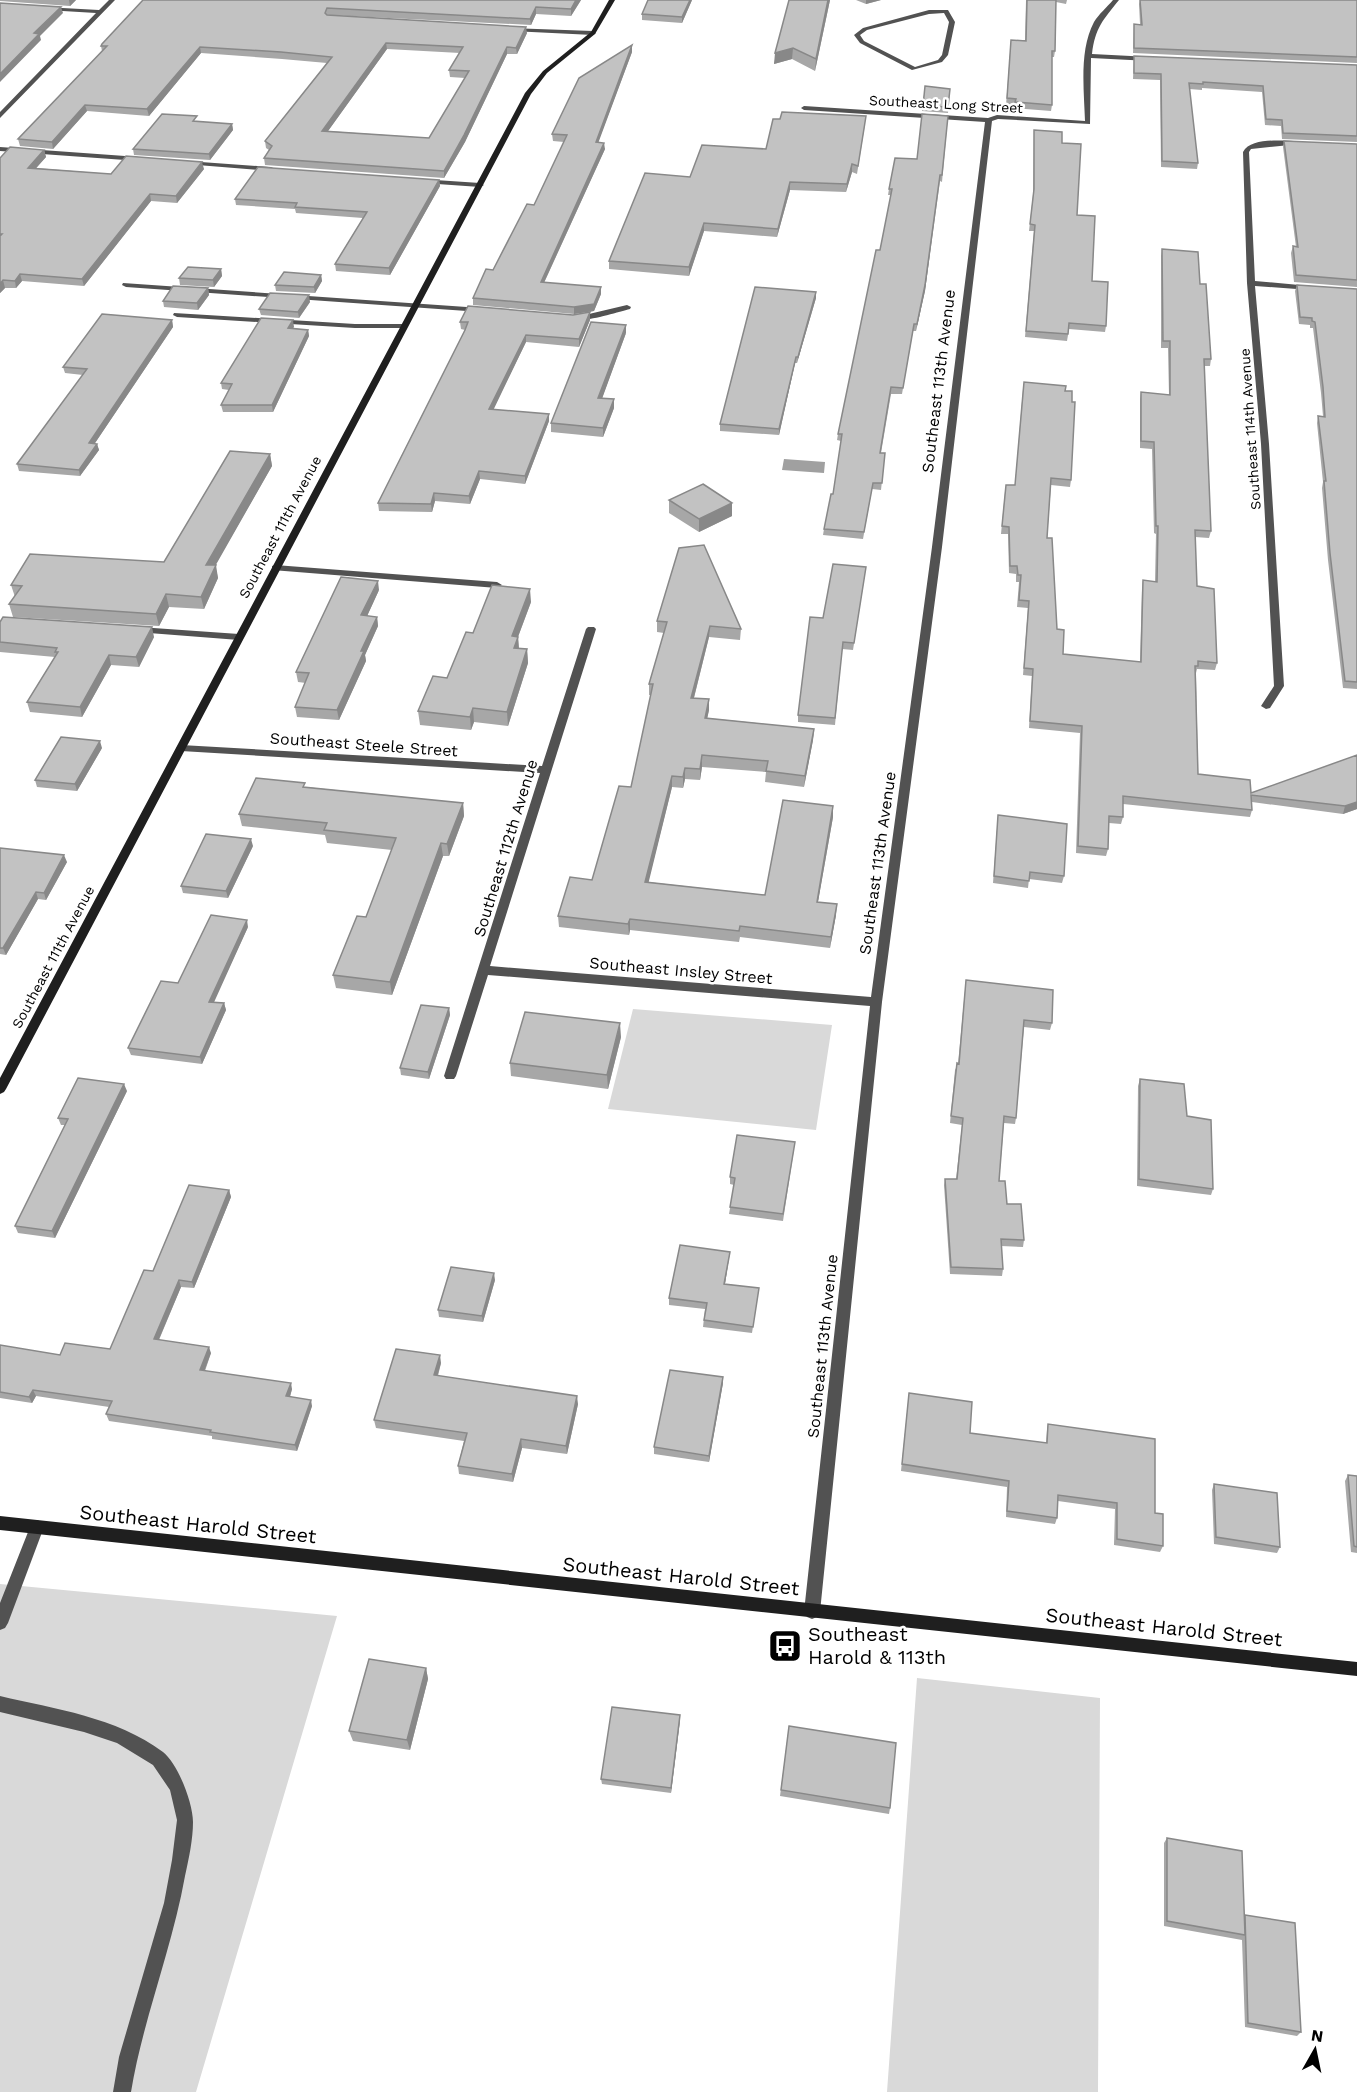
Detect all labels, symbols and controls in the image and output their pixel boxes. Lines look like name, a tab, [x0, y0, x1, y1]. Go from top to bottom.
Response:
street label: Southeast Long Street	[869, 92, 1024, 116]
street label: Southeast 113th Avenue	[918, 288, 959, 474]
street label: Southeast 114th Avenue	[1236, 348, 1264, 510]
street label: Southeast 111th Avenue	[236, 453, 324, 601]
street label: Southeast Steele Street	[269, 728, 459, 761]
street label: Southeast 112th Avenue	[469, 757, 542, 939]
street label: Southeast 113th Avenue	[855, 770, 900, 956]
street label: Southeast 111th Avenue	[9, 883, 97, 1031]
street label: Southeast Insley Street	[589, 953, 773, 988]
street label: Southeast 113th Avenue	[803, 1253, 842, 1439]
street label: Southeast Harold Street	[78, 1500, 318, 1548]
street label: Southeast Harold Street	[561, 1552, 801, 1600]
street label: Southeast Harold Street	[1044, 1603, 1284, 1651]
place label: Southeast Harold & 113th	[808, 1622, 946, 1669]
bus stop icon: Southeast Harold & 113th	[767, 1628, 803, 1664]
north arrow	[1285, 2020, 1345, 2080]
text: N	[1310, 2025, 1325, 2046]

